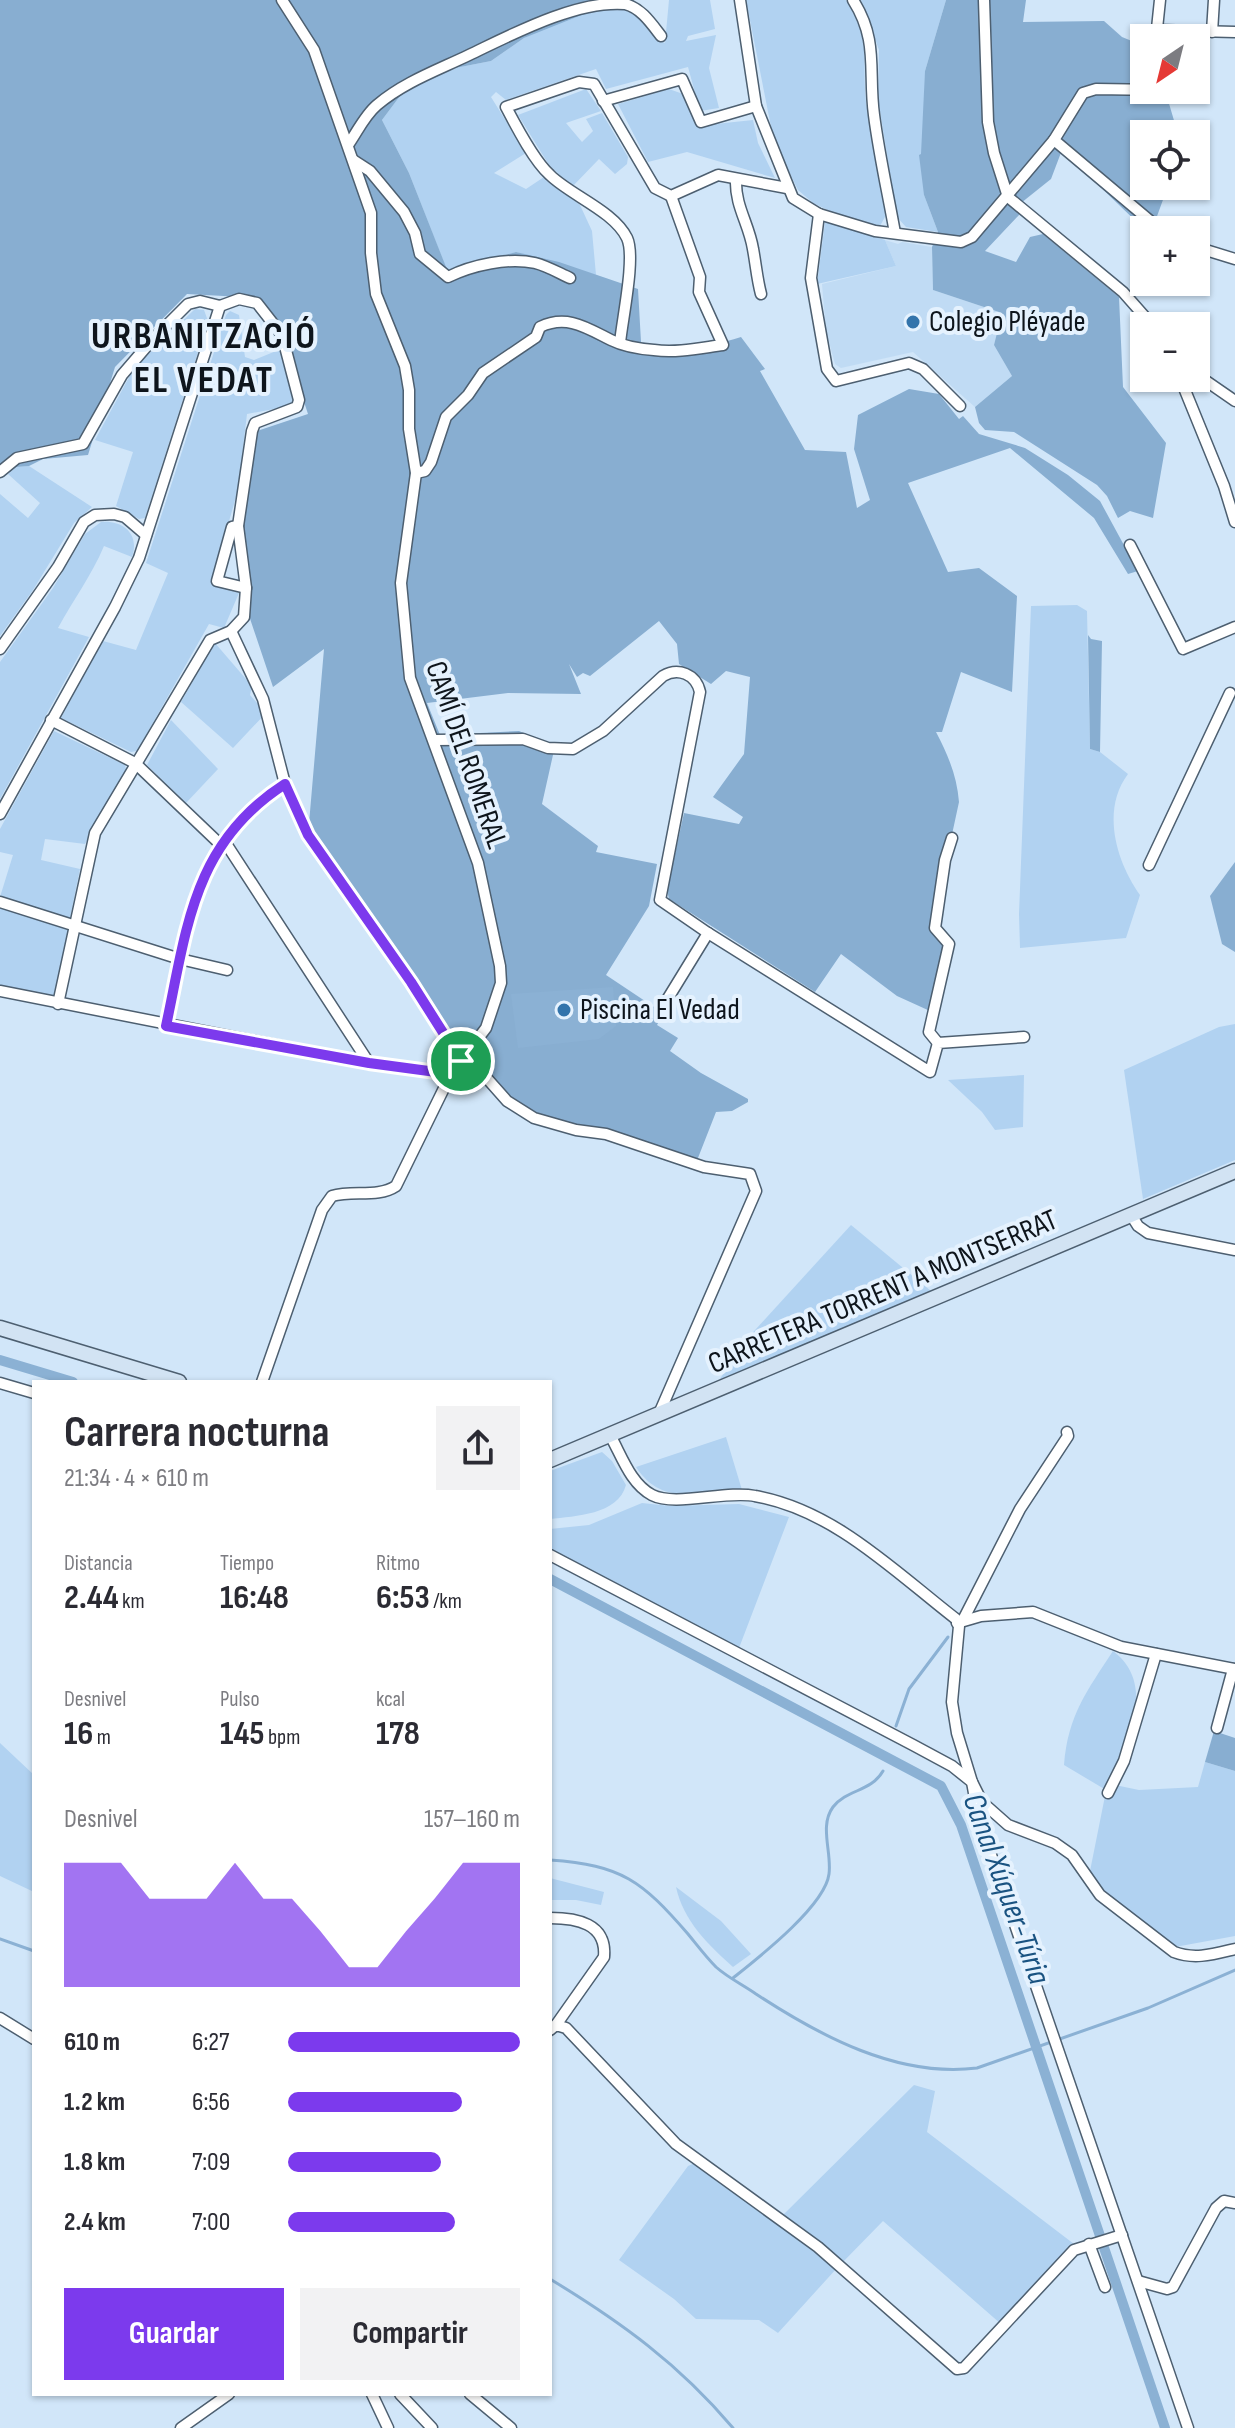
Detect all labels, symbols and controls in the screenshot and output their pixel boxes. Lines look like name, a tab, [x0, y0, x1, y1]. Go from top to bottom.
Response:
north arrow	[1130, 24, 1210, 104]
map controls	[1130, 24, 1210, 392]
button: locate	[1130, 120, 1210, 200]
button: +	[1130, 216, 1210, 296]
place label: Colegio Pléyade	[929, 304, 1085, 340]
button: −	[1130, 312, 1210, 392]
marker: Colegio Pléyade	[904, 313, 922, 331]
district label: URBANITZACIÓ EL VEDAT	[91, 314, 317, 403]
street label: CAMÍ DEL ROMERAL	[417, 657, 515, 853]
place label: Piscina El Vedad	[580, 992, 740, 1028]
marker: Piscina El Vedad	[555, 1001, 573, 1019]
pin	[427, 1027, 495, 1095]
icon: arrive	[439, 1039, 483, 1083]
street label: CARRETERA TORRENT A MONTSERRAT	[703, 1202, 1063, 1382]
text: Carrera nocturna	[64, 1406, 330, 1459]
button: share	[436, 1406, 520, 1490]
text: 21:34 · 4 × 610 m	[64, 1463, 209, 1494]
text: Distancia	[64, 1550, 133, 1577]
text: Tiempo	[220, 1550, 274, 1577]
text: Ritmo	[376, 1550, 420, 1577]
text: 2.44	[64, 1577, 119, 1618]
text: 16:48	[220, 1577, 289, 1618]
text: 6:53	[376, 1577, 430, 1618]
text: km	[119, 1588, 145, 1615]
text: /km	[430, 1588, 462, 1615]
text: Desnivel	[64, 1686, 126, 1713]
text: Pulso	[220, 1686, 260, 1713]
text: kcal	[376, 1686, 405, 1713]
text: 16	[64, 1713, 93, 1754]
text: 145	[220, 1713, 264, 1754]
text: 178	[376, 1713, 420, 1754]
text: m	[93, 1724, 111, 1751]
text: bpm	[264, 1724, 300, 1751]
water label: Canal Xúquer-Túria	[953, 1788, 1059, 1990]
text: Desnivel	[64, 1804, 138, 1835]
text: 157–160 m	[424, 1804, 520, 1835]
text: 610 m	[64, 2027, 120, 2058]
text: 6:27	[192, 2027, 229, 2058]
text: 1.2 km	[64, 2087, 125, 2118]
text: 6:56	[192, 2087, 230, 2118]
text: 1.8 km	[64, 2147, 125, 2178]
text: 7:09	[192, 2147, 230, 2178]
text: 2.4 km	[64, 2207, 126, 2238]
text: 7:00	[192, 2207, 230, 2238]
button: Guardar	[64, 2288, 284, 2380]
button: Compartir	[300, 2288, 520, 2380]

